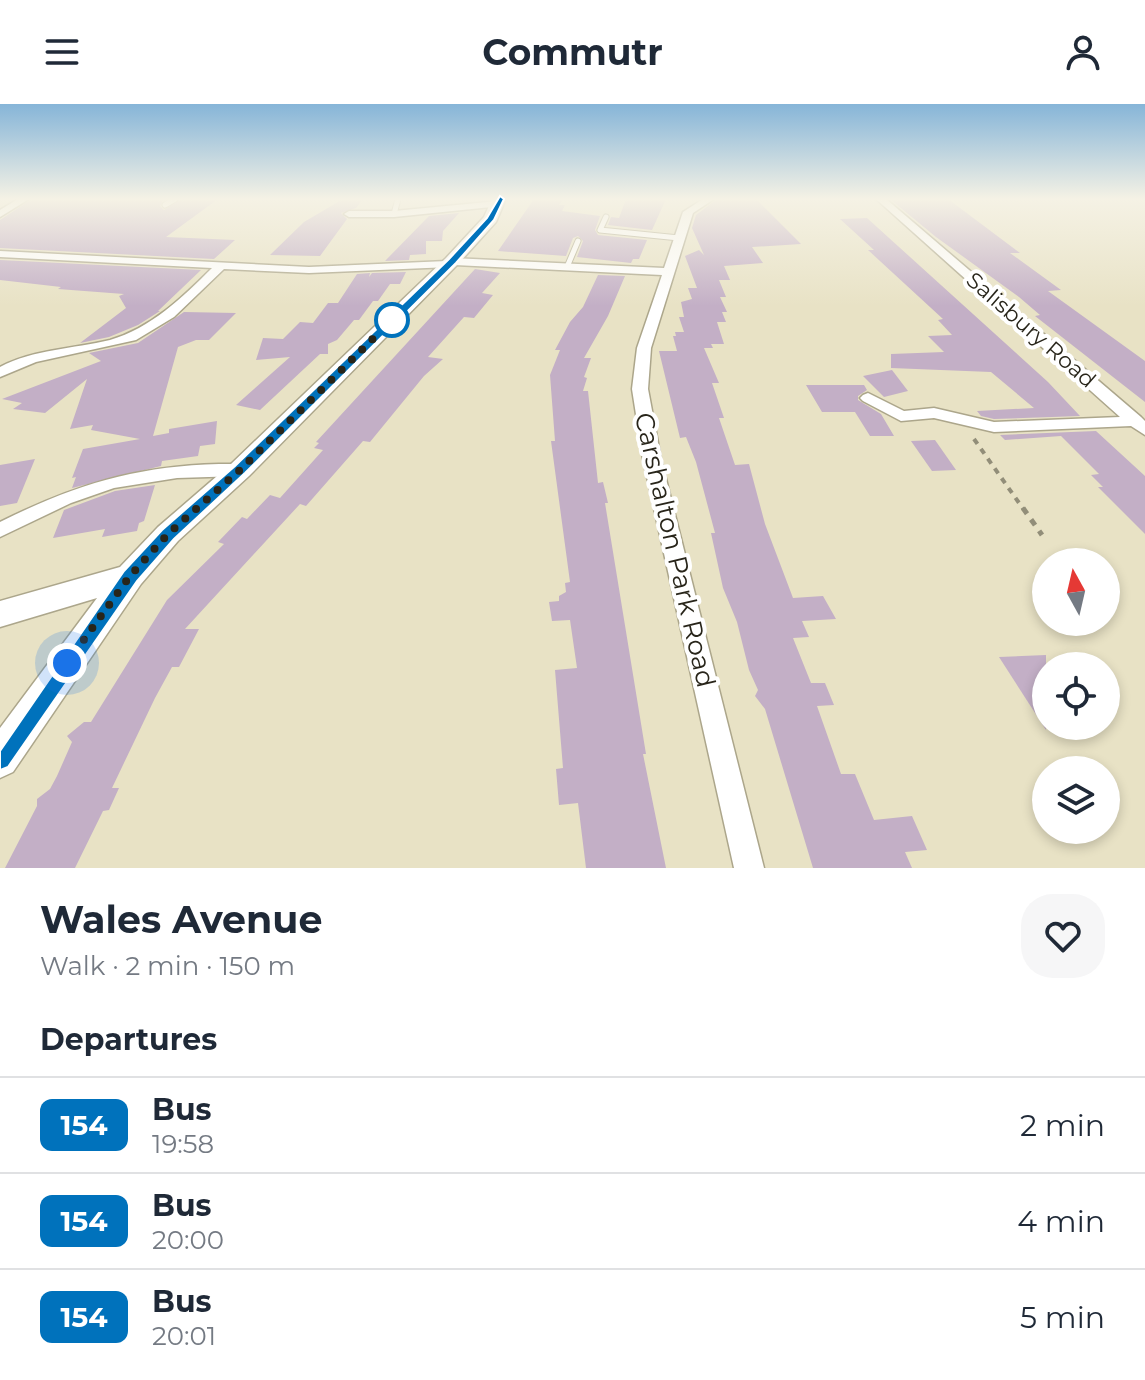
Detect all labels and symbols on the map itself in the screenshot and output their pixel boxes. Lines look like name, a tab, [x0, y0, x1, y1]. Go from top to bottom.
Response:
street label: Salisbury Road	[961, 266, 1101, 394]
unlabelled marker	[375, 303, 409, 337]
street label: Carshalton Park Road	[628, 409, 722, 691]
north arrow	[1032, 548, 1120, 636]
your location	[47, 643, 87, 683]

